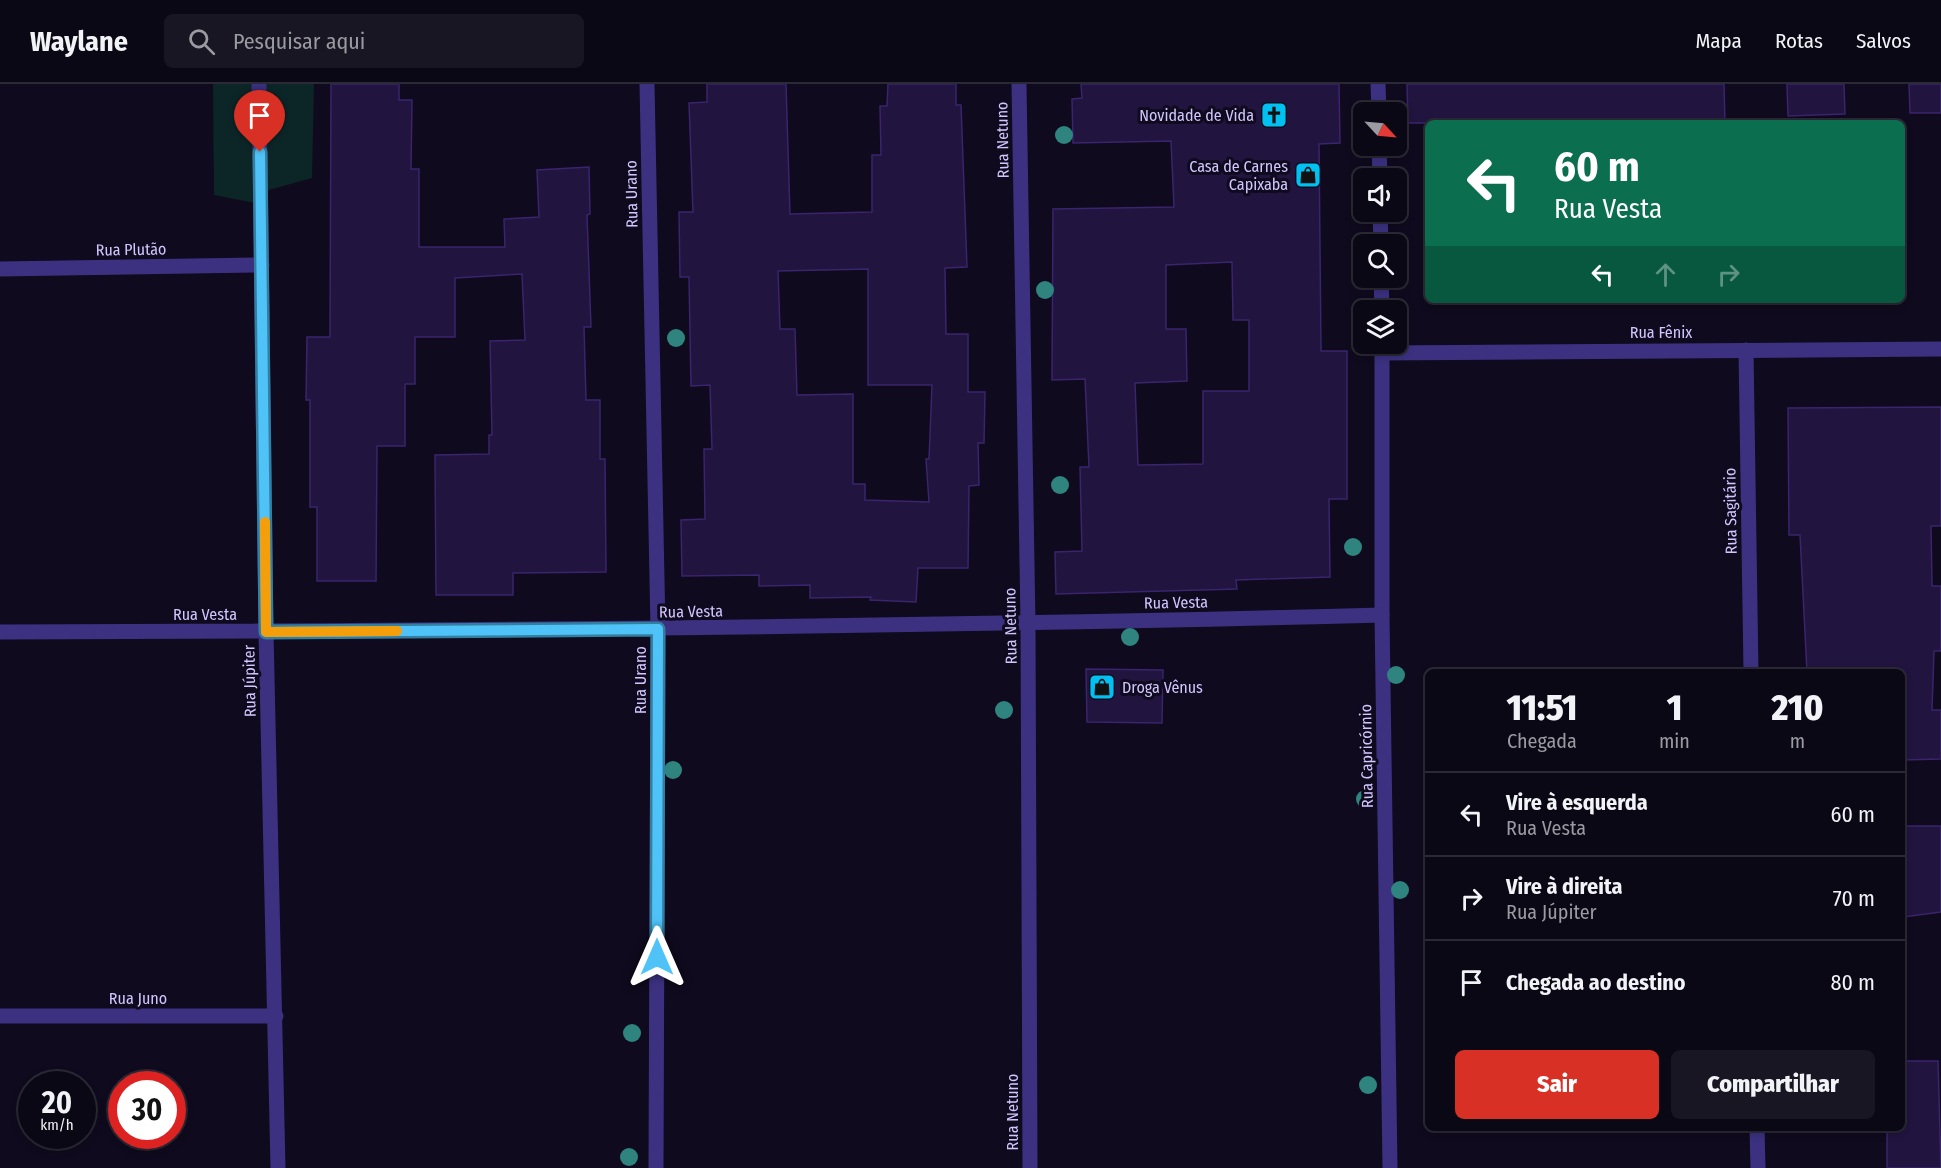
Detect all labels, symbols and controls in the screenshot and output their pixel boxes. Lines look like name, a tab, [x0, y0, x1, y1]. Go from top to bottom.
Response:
search box	[164, 14, 584, 68]
text: Waylane	[30, 25, 128, 58]
icon: search	[185, 25, 218, 58]
text: Pesquisar aqui	[233, 28, 365, 55]
text: Mapa	[1695, 28, 1742, 54]
text: Rotas	[1775, 28, 1823, 54]
text: Salvos	[1856, 28, 1911, 54]
pin	[234, 90, 285, 152]
icon: arrive	[243, 99, 276, 132]
church icon: Novidade de Vida	[1259, 100, 1289, 130]
street label: Rua Netuno	[992, 101, 1013, 179]
north arrow	[1353, 102, 1407, 156]
map controls	[1353, 102, 1407, 354]
place label: Novidade de Vida	[1139, 106, 1254, 125]
text: 60 m	[1554, 142, 1640, 192]
icon: left	[1455, 144, 1533, 222]
place label: Casa de Carnes Capixaba	[1189, 157, 1288, 194]
street label: Rua Urano	[621, 160, 642, 228]
shop icon: Casa de Carnes Capixaba	[1293, 160, 1323, 190]
button: sound	[1353, 168, 1407, 222]
text: Rua Vesta	[1554, 193, 1662, 225]
button: search	[1353, 234, 1407, 288]
street label: Rua Plutão	[95, 239, 167, 260]
icon: left	[1586, 258, 1619, 291]
icon: ahead	[1649, 258, 1682, 291]
icon: right	[1712, 258, 1745, 291]
button: layers	[1353, 300, 1407, 354]
street label: Rua Fênix	[1630, 323, 1692, 342]
street label: Rua Sagitário	[1720, 467, 1741, 555]
street label: Rua Netuno	[1000, 587, 1021, 665]
street label: Rua Vesta	[1144, 592, 1208, 613]
street label: Rua Vesta	[659, 601, 723, 622]
street label: Rua Vesta	[173, 605, 237, 624]
street label: Rua Júpiter	[239, 644, 260, 717]
street label: Rua Urano	[631, 646, 650, 714]
shop icon: Droga Vênus	[1087, 672, 1117, 702]
place label: Droga Vênus	[1122, 678, 1203, 697]
text: 11:51	[1507, 686, 1577, 730]
text: 1	[1667, 686, 1682, 730]
text: 210	[1772, 686, 1823, 730]
street label: Rua Capricórnio	[1356, 704, 1377, 808]
text: Chegada	[1507, 729, 1577, 753]
text: min	[1659, 729, 1690, 753]
text: m	[1790, 729, 1805, 753]
text: Vire à esquerda	[1506, 789, 1648, 816]
icon: left	[1455, 798, 1488, 831]
text: 60 m	[1831, 801, 1875, 828]
text: Rua Vesta	[1506, 816, 1586, 840]
text: Vire à direita	[1506, 873, 1622, 900]
icon: right	[1455, 882, 1488, 915]
text: 70 m	[1833, 885, 1875, 912]
text: Rua Júpiter	[1506, 900, 1597, 924]
position arrow	[625, 925, 689, 989]
icon: arrive	[1455, 966, 1488, 999]
text: Chegada ao destino	[1506, 969, 1686, 996]
text: 80 m	[1830, 969, 1875, 996]
street label: Rua Juno	[109, 989, 167, 1008]
button: Sair	[1455, 1050, 1659, 1119]
button: Compartilhar	[1671, 1050, 1875, 1119]
speed limit sign: 30	[108, 1071, 186, 1149]
street label: Rua Netuno	[1003, 1074, 1022, 1150]
text: 20	[42, 1085, 72, 1121]
text: km/h	[40, 1116, 74, 1134]

